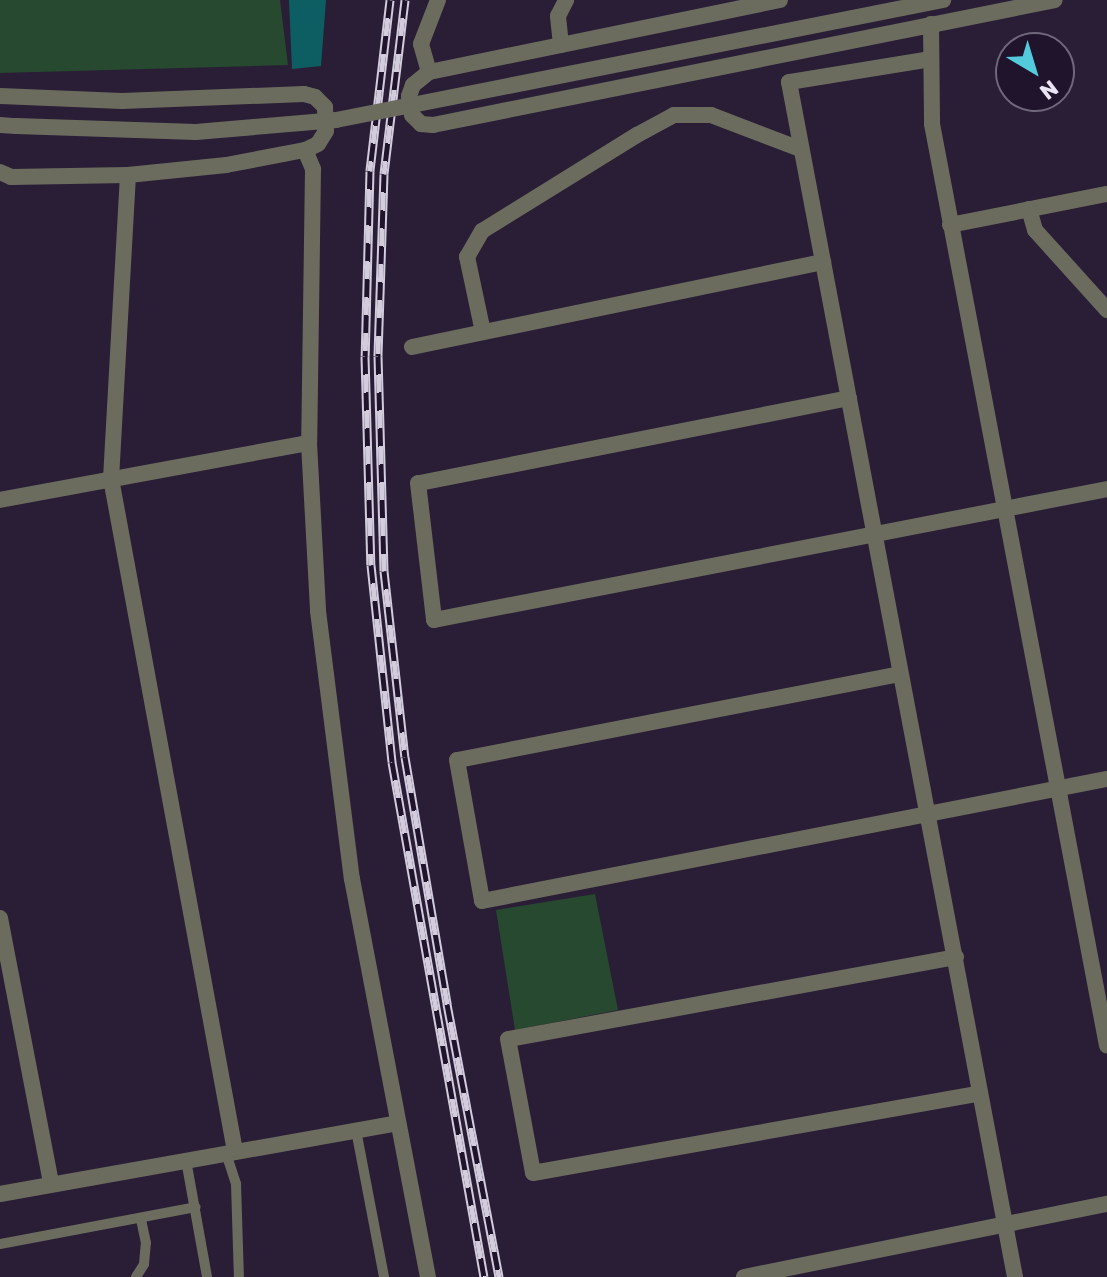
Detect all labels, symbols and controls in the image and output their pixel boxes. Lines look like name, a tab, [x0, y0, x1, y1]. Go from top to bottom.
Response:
north arrow	[995, 32, 1075, 112]
text: N	[1034, 74, 1063, 105]

